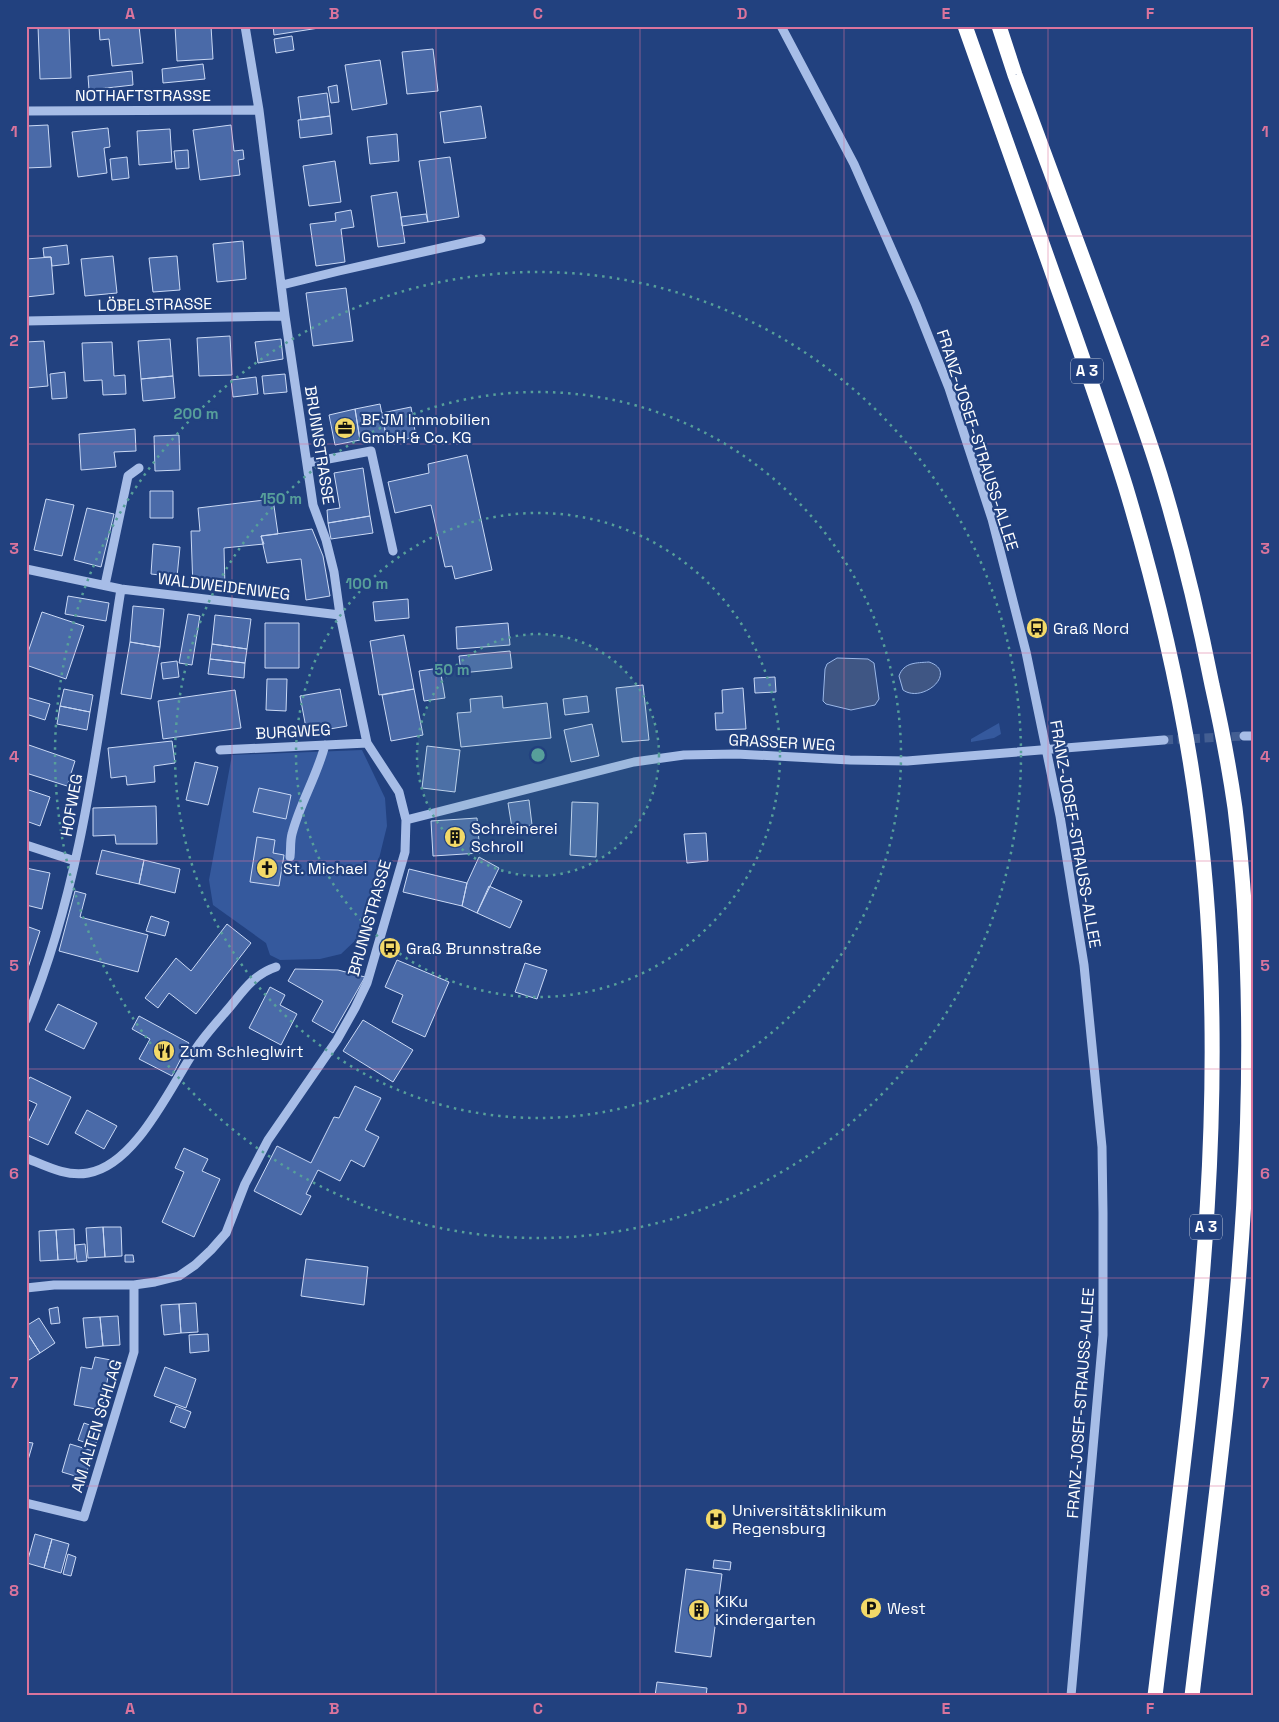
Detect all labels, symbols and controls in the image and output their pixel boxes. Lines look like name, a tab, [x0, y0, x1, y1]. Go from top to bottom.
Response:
text: A	[125, 3, 135, 24]
text: B	[329, 3, 339, 24]
text: C	[533, 3, 543, 24]
text: D	[737, 3, 747, 24]
text: E	[942, 3, 951, 24]
text: F	[1146, 3, 1155, 24]
street label: NOTHAFTSTRASSE	[75, 85, 211, 106]
text: 1	[10, 121, 18, 142]
text: 1	[1261, 121, 1269, 142]
street label: LÖBELSTRASSE	[98, 293, 212, 316]
street label: FRANZ-JOSEF-STRAUSS-ALLEE	[932, 327, 1023, 553]
text: 2	[9, 330, 19, 351]
text: 2	[1260, 330, 1270, 351]
road number: A 3	[1071, 358, 1103, 384]
street label: BRUNNSTRASSE	[300, 384, 339, 506]
text: 200 m	[174, 404, 218, 423]
place label: BFJM Immobilien GmbH & Co. KG	[361, 409, 490, 448]
office icon: BFJM Immobilien GmbH & Co. KG	[333, 416, 357, 440]
text: 150 m	[260, 489, 302, 508]
text: 3	[9, 538, 19, 559]
text: 3	[1260, 538, 1270, 559]
street label: WALDWEIDENWEG	[156, 568, 292, 605]
text: 100 m	[346, 574, 388, 593]
bus stop icon: Graß Nord	[1025, 616, 1049, 640]
place label: Graß Nord	[1053, 618, 1129, 639]
text: 50 m	[434, 660, 470, 679]
street label: FRANZ-JOSEF-STRAUSS-ALLEE	[1045, 718, 1106, 950]
street label: BURGWEG	[255, 719, 331, 744]
street label: GRASSER WEG	[728, 729, 836, 756]
text: 4	[9, 746, 19, 767]
centre of rings	[529, 746, 547, 764]
text: 4	[1260, 746, 1270, 767]
street label: HOFWEG	[56, 772, 87, 838]
place label: Schreinerei Schroll	[471, 818, 558, 857]
building icon: Schreinerei Schroll	[443, 825, 467, 849]
church icon: St. Michael	[255, 856, 279, 880]
place label: St. Michael	[283, 858, 367, 879]
street label: BRUNNSTRASSE	[343, 858, 396, 979]
bus stop icon: Graß Brunnstraße	[378, 936, 402, 960]
place label: Graß Brunnstraße	[406, 938, 542, 959]
text: 5	[9, 955, 19, 976]
text: 5	[1260, 955, 1270, 976]
restaurant icon: Zum Schleglwirt	[152, 1039, 176, 1063]
place label: Zum Schleglwirt	[180, 1041, 304, 1062]
text: 6	[9, 1163, 19, 1184]
text: 6	[1260, 1163, 1270, 1184]
road number: A 3	[1190, 1214, 1222, 1240]
street label: FRANZ-JOSEF-STRAUSS-ALLEE	[1062, 1287, 1099, 1519]
street label: AM ALTEN SCHLAG	[66, 1357, 127, 1495]
text: 7	[10, 1372, 19, 1393]
text: 7	[1261, 1372, 1270, 1393]
place label: Universitätsklinikum Regensburg	[732, 1500, 887, 1539]
hospital icon: Universitätsklinikum Regensburg	[704, 1507, 728, 1531]
text: 8	[9, 1580, 19, 1601]
text: 8	[1260, 1580, 1270, 1601]
place label: KiKu Kindergarten	[715, 1591, 816, 1630]
parking icon: West	[859, 1596, 883, 1620]
building icon: KiKu Kindergarten	[687, 1598, 711, 1622]
place label: West	[887, 1598, 926, 1619]
text: A	[125, 1698, 135, 1719]
text: B	[329, 1698, 339, 1719]
text: C	[533, 1698, 543, 1719]
text: D	[737, 1698, 747, 1719]
text: E	[942, 1698, 951, 1719]
text: F	[1146, 1698, 1155, 1719]

